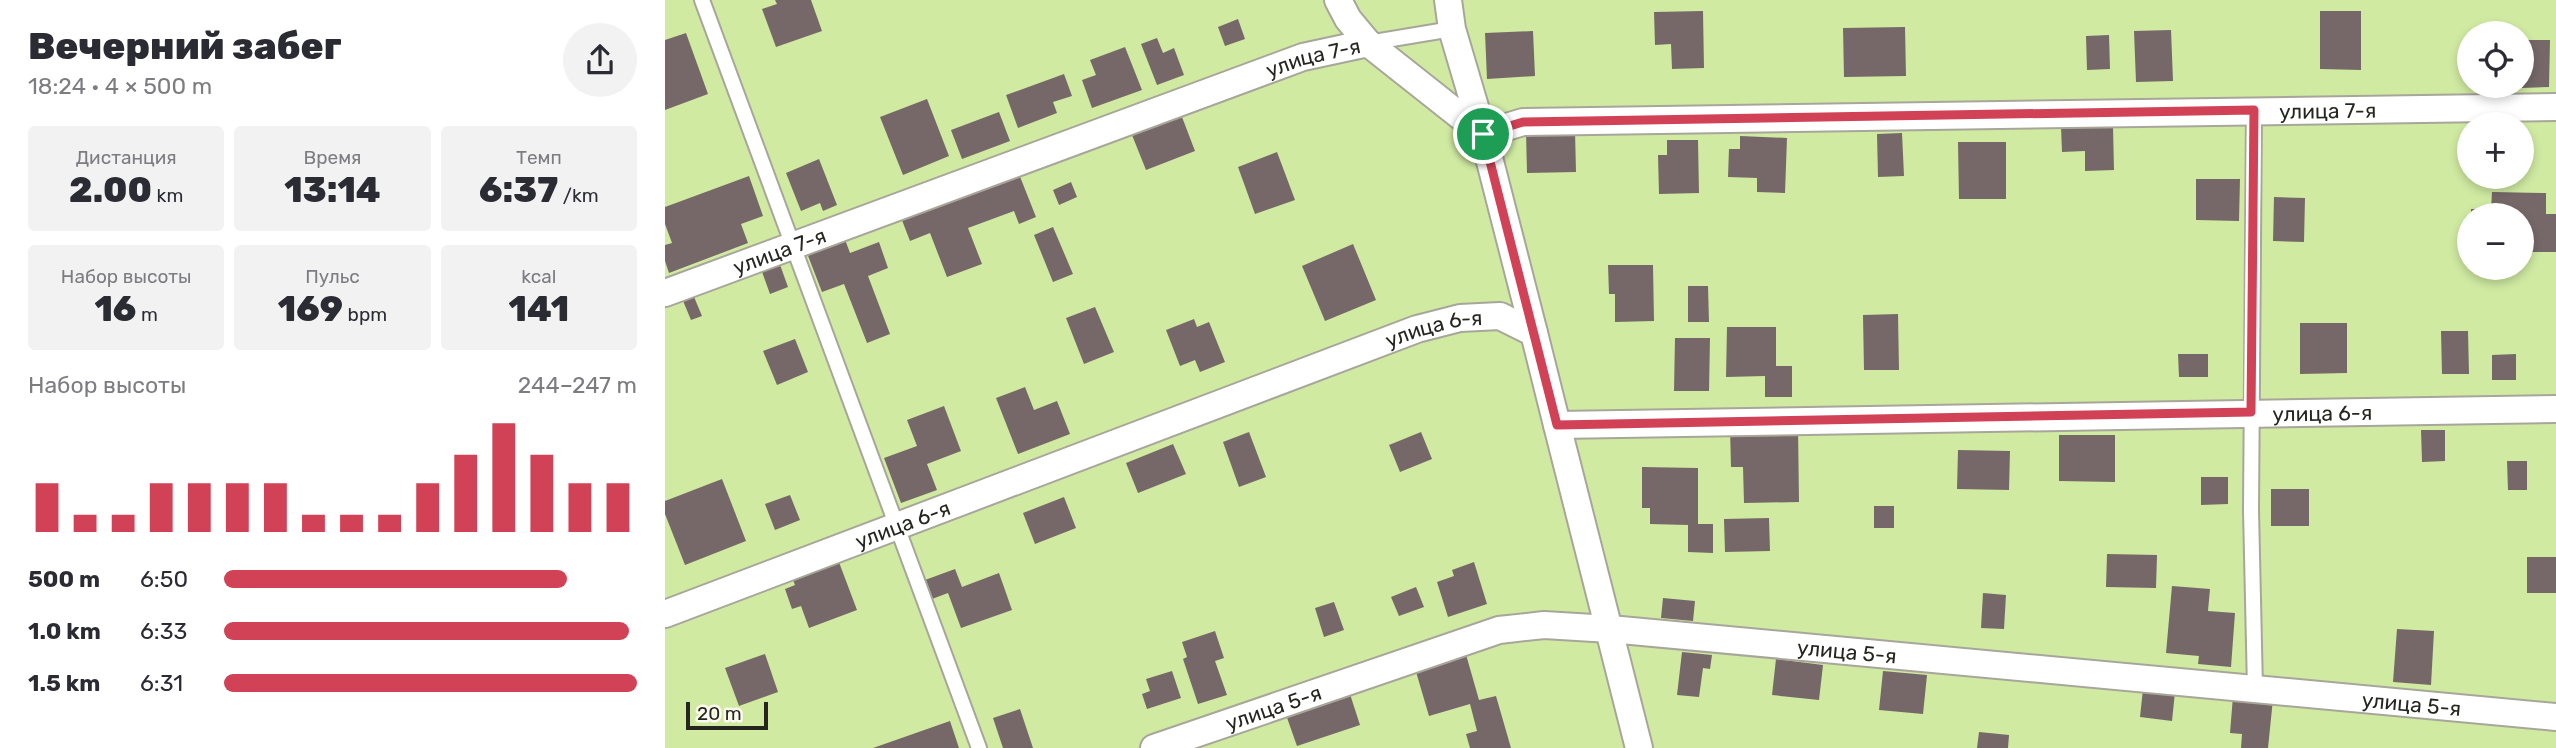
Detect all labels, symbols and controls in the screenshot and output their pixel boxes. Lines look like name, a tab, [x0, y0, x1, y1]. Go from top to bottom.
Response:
map controls	[2457, 21, 2534, 280]
button: locate	[2457, 21, 2534, 98]
text: Вечерний забег	[28, 23, 342, 69]
button: share	[563, 23, 637, 97]
street label: улица 7-я	[1262, 32, 1363, 82]
text: 18:24 · 4 × 500 m	[28, 72, 212, 100]
street label: улица 7-я	[2279, 97, 2377, 124]
pin	[1453, 104, 1513, 164]
button: +	[2457, 112, 2534, 189]
icon: arrive	[1464, 115, 1502, 153]
text: Дистанция	[76, 146, 177, 169]
text: Время	[304, 146, 361, 169]
text: Темп	[516, 146, 562, 169]
text: 2.00	[69, 169, 152, 211]
text: 13:14	[284, 169, 381, 211]
text: 6:37	[479, 169, 558, 211]
text: km	[152, 184, 183, 207]
text: /km	[558, 184, 599, 207]
button: −	[2457, 203, 2534, 280]
street label: улица 7-я	[729, 222, 829, 279]
text: Набор высоты	[61, 265, 192, 288]
text: Пульс	[305, 265, 360, 288]
text: kcal	[521, 265, 556, 288]
text: 16	[94, 288, 136, 330]
text: 169	[278, 288, 343, 330]
text: 141	[508, 288, 569, 330]
text: m	[136, 303, 158, 326]
text: bpm	[343, 303, 387, 326]
street label: улица 6-я	[1382, 304, 1483, 352]
text: Набор высоты	[28, 371, 186, 399]
text: 244–247 m	[518, 371, 637, 399]
street label: улица 6-я	[2272, 399, 2373, 426]
street label: улица 6-я	[851, 495, 954, 553]
text: 500 m	[28, 565, 100, 593]
text: 6:50	[140, 565, 188, 593]
text: 1.0 km	[28, 617, 101, 645]
text: 6:33	[140, 617, 187, 645]
street label: улица 5-я	[1796, 634, 1898, 668]
text: 1.5 km	[28, 669, 100, 697]
text: 6:31	[140, 669, 183, 697]
street label: улица 5-я	[1222, 679, 1324, 735]
street label: улица 5-я	[2361, 686, 2462, 721]
scale bar	[686, 699, 768, 731]
text: 20 m	[697, 702, 742, 725]

